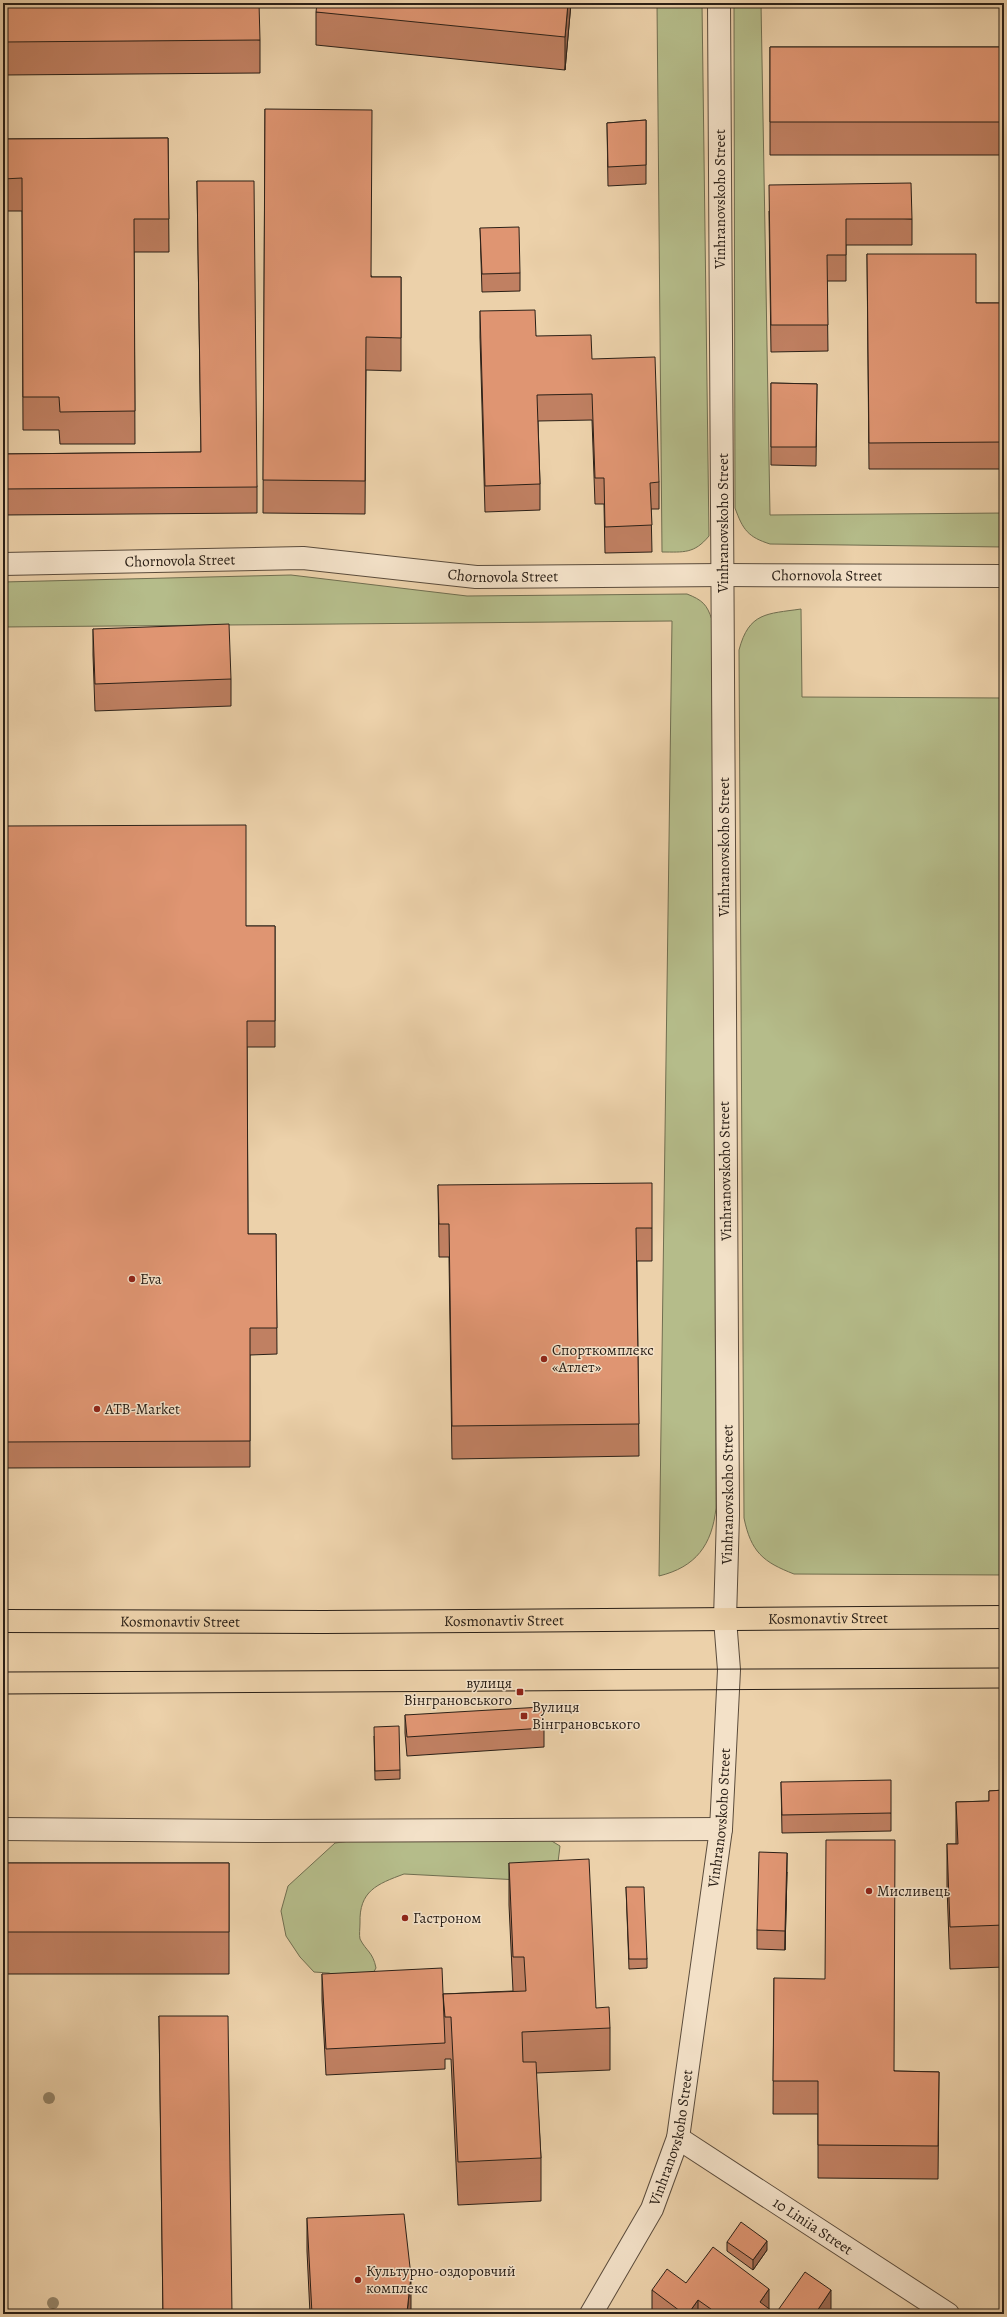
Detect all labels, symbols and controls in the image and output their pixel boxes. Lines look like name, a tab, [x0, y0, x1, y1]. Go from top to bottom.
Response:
street label: Vinhranovskoho Street	[710, 129, 730, 270]
street label: Vinhranovskoho Street	[713, 453, 733, 594]
street label: Chornovola Street	[124, 549, 236, 572]
street label: Chornovola Street	[447, 564, 558, 587]
street label: Chornovola Street	[772, 565, 882, 586]
street label: Vinhranovskoho Street	[714, 777, 734, 918]
street label: Vinhranovskoho Street	[714, 1101, 736, 1242]
place label: Eva	[140, 1269, 162, 1289]
marker: Eva	[127, 1274, 137, 1284]
place label: Спорткомплекс «Атлет»	[552, 1340, 654, 1377]
marker: Спорткомплекс «Атлет»	[539, 1354, 549, 1364]
place label: ATB-Market	[104, 1399, 180, 1419]
marker: ATB-Market	[92, 1404, 102, 1414]
street label: Vinhranovskoho Street	[717, 1424, 738, 1566]
street label: Kosmonavtiv Street	[768, 1608, 888, 1629]
street label: Kosmonavtiv Street	[444, 1610, 564, 1631]
street label: Kosmonavtiv Street	[120, 1611, 240, 1632]
place label: вулиця Вінграновського	[404, 1673, 512, 1710]
marker: вулиця Вінграновського	[515, 1687, 525, 1697]
place label: Вулиця Вінграновського	[532, 1697, 640, 1734]
marker: Вулиця Вінграновського	[519, 1711, 529, 1721]
street label: Vinhranovskoho Street	[703, 1748, 735, 1890]
place label: Мисливець	[877, 1881, 950, 1901]
marker: Мисливець	[864, 1886, 874, 1896]
place label: Гастроном	[413, 1908, 481, 1928]
marker: Гастроном	[400, 1913, 410, 1923]
street label: Vinhranovskoho Street	[644, 2068, 697, 2209]
street label: 10 Liniia Street	[769, 2193, 857, 2259]
place label: Культурно-оздоровчий комплекс	[366, 2261, 516, 2298]
marker: Культурно-оздоровчий комплекс	[353, 2275, 363, 2285]

